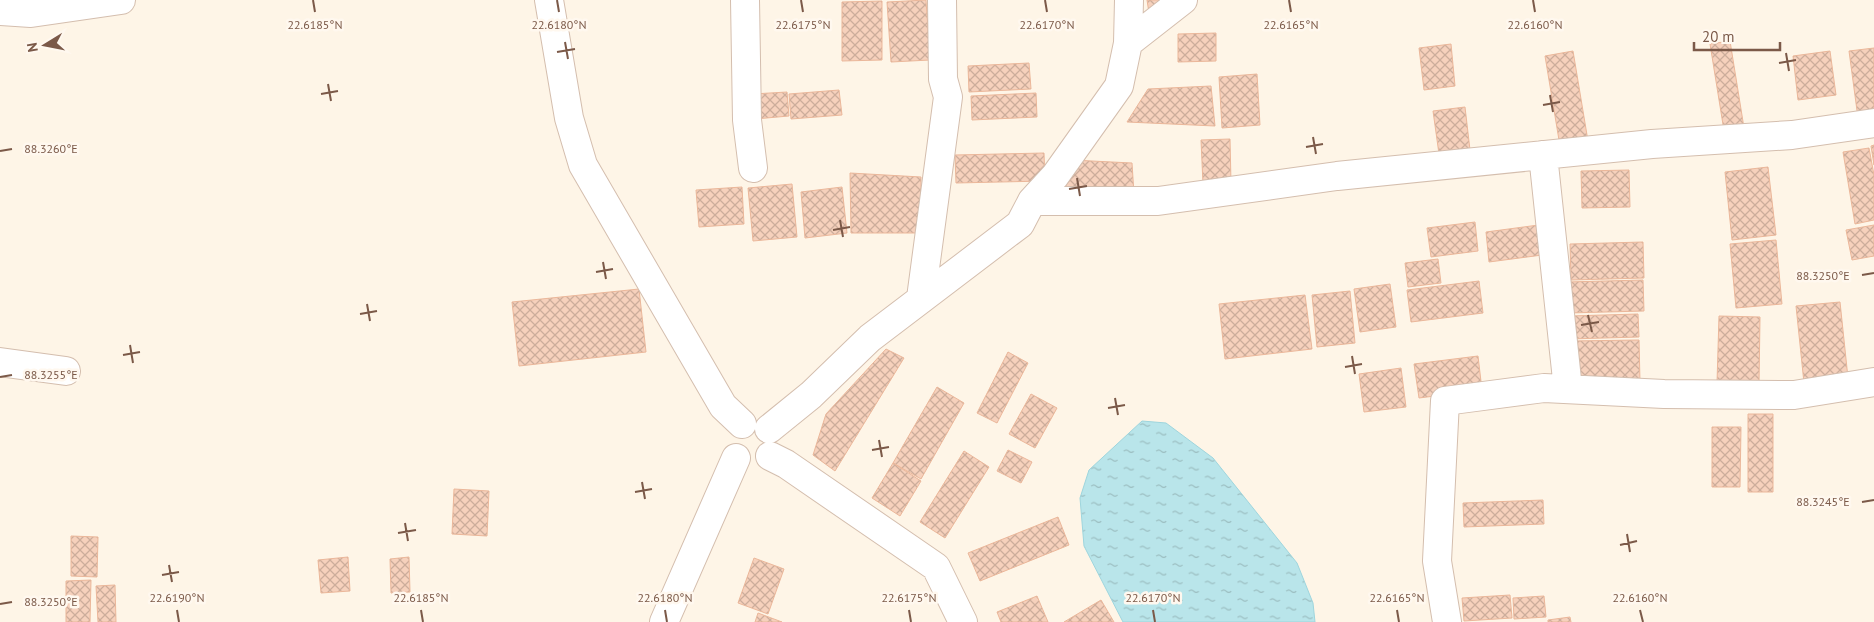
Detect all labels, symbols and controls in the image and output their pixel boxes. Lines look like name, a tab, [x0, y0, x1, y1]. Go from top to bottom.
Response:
text: 22.6185°N	[288, 17, 342, 32]
text: 22.6180°N	[532, 17, 586, 32]
text: 22.6175°N	[776, 17, 830, 32]
text: 22.6170°N	[1020, 17, 1074, 32]
text: 22.6165°N	[1264, 17, 1318, 32]
text: 22.6160°N	[1508, 17, 1562, 32]
north arrow	[20, 20, 70, 70]
scale bar	[1694, 20, 1780, 52]
text: 20 m	[1702, 27, 1735, 46]
text: N	[23, 41, 42, 53]
text: 88.3260°E	[24, 141, 78, 156]
text: 88.3250°E	[1796, 268, 1850, 283]
text: 88.3255°E	[24, 367, 78, 382]
text: 88.3245°E	[1796, 494, 1850, 509]
text: 22.6190°N	[150, 590, 204, 605]
text: 22.6185°N	[394, 590, 448, 605]
text: 22.6180°N	[638, 590, 692, 605]
text: 22.6175°N	[882, 590, 936, 605]
text: 22.6170°N	[1126, 590, 1180, 605]
text: 22.6165°N	[1370, 590, 1424, 605]
text: 22.6160°N	[1613, 590, 1667, 605]
text: 88.3250°E	[24, 594, 78, 609]

